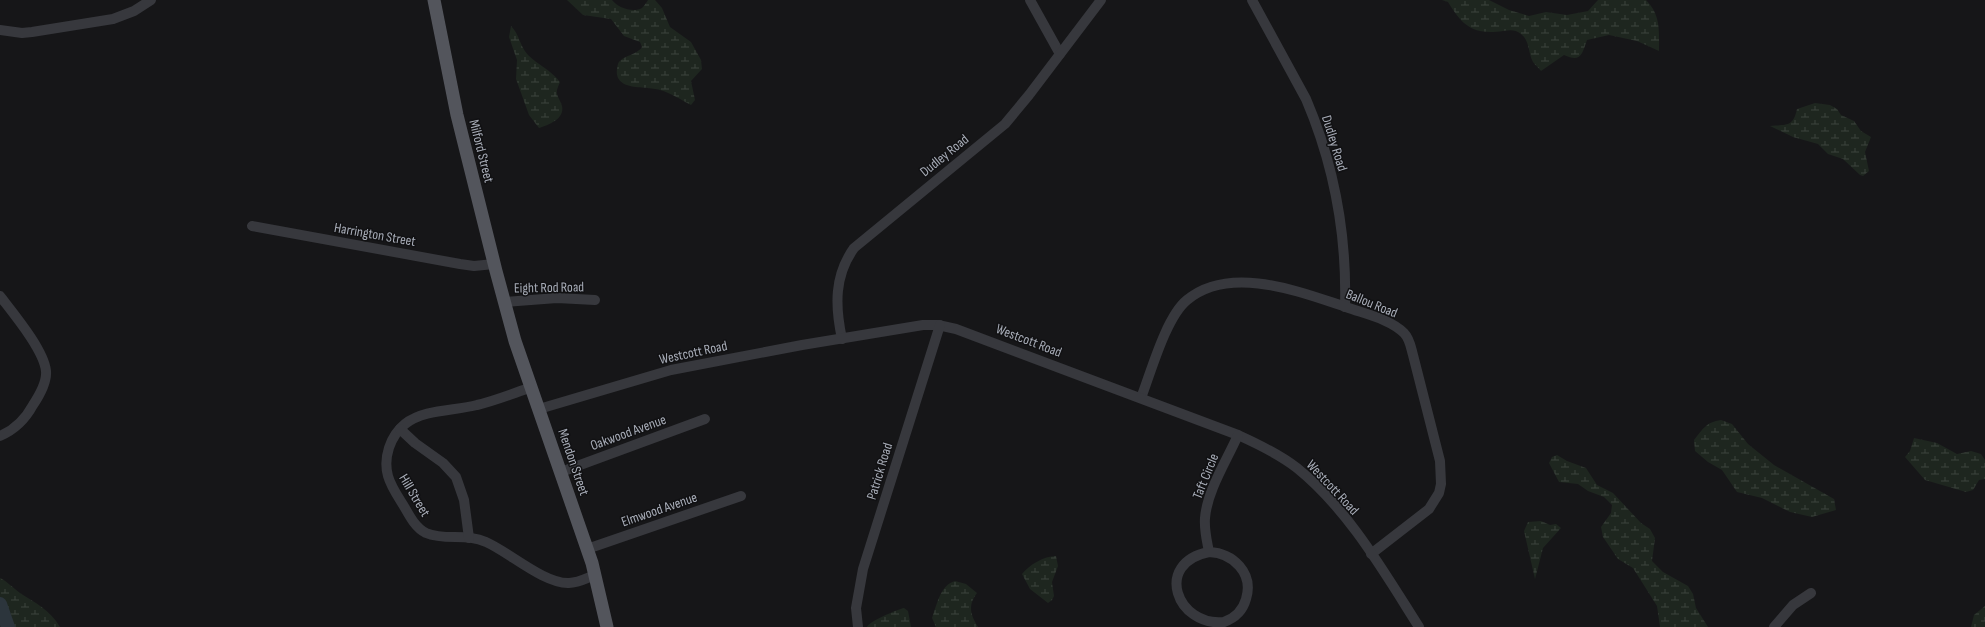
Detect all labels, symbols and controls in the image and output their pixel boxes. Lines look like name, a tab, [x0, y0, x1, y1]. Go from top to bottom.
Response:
street label: Dudley Road	[1318, 113, 1351, 173]
street label: Milford Street	[465, 118, 498, 184]
street label: Dudley Road	[917, 131, 972, 180]
street label: Harrington Street	[333, 219, 417, 250]
street label: Eight Rod Road	[514, 278, 584, 297]
street label: Ballou Road	[1344, 285, 1400, 322]
street label: Westcott Road	[994, 320, 1064, 361]
street label: Westcott Road	[658, 337, 729, 368]
street label: Oakwood Avenue	[588, 411, 668, 454]
street label: Mendon Street	[554, 427, 593, 498]
street label: Patrick Road	[863, 441, 896, 502]
street label: Taft Circle	[1189, 451, 1222, 501]
street label: Westcott Road	[1303, 456, 1363, 519]
street label: Hill Street	[395, 471, 434, 520]
street label: Elmwood Avenue	[619, 489, 699, 530]

